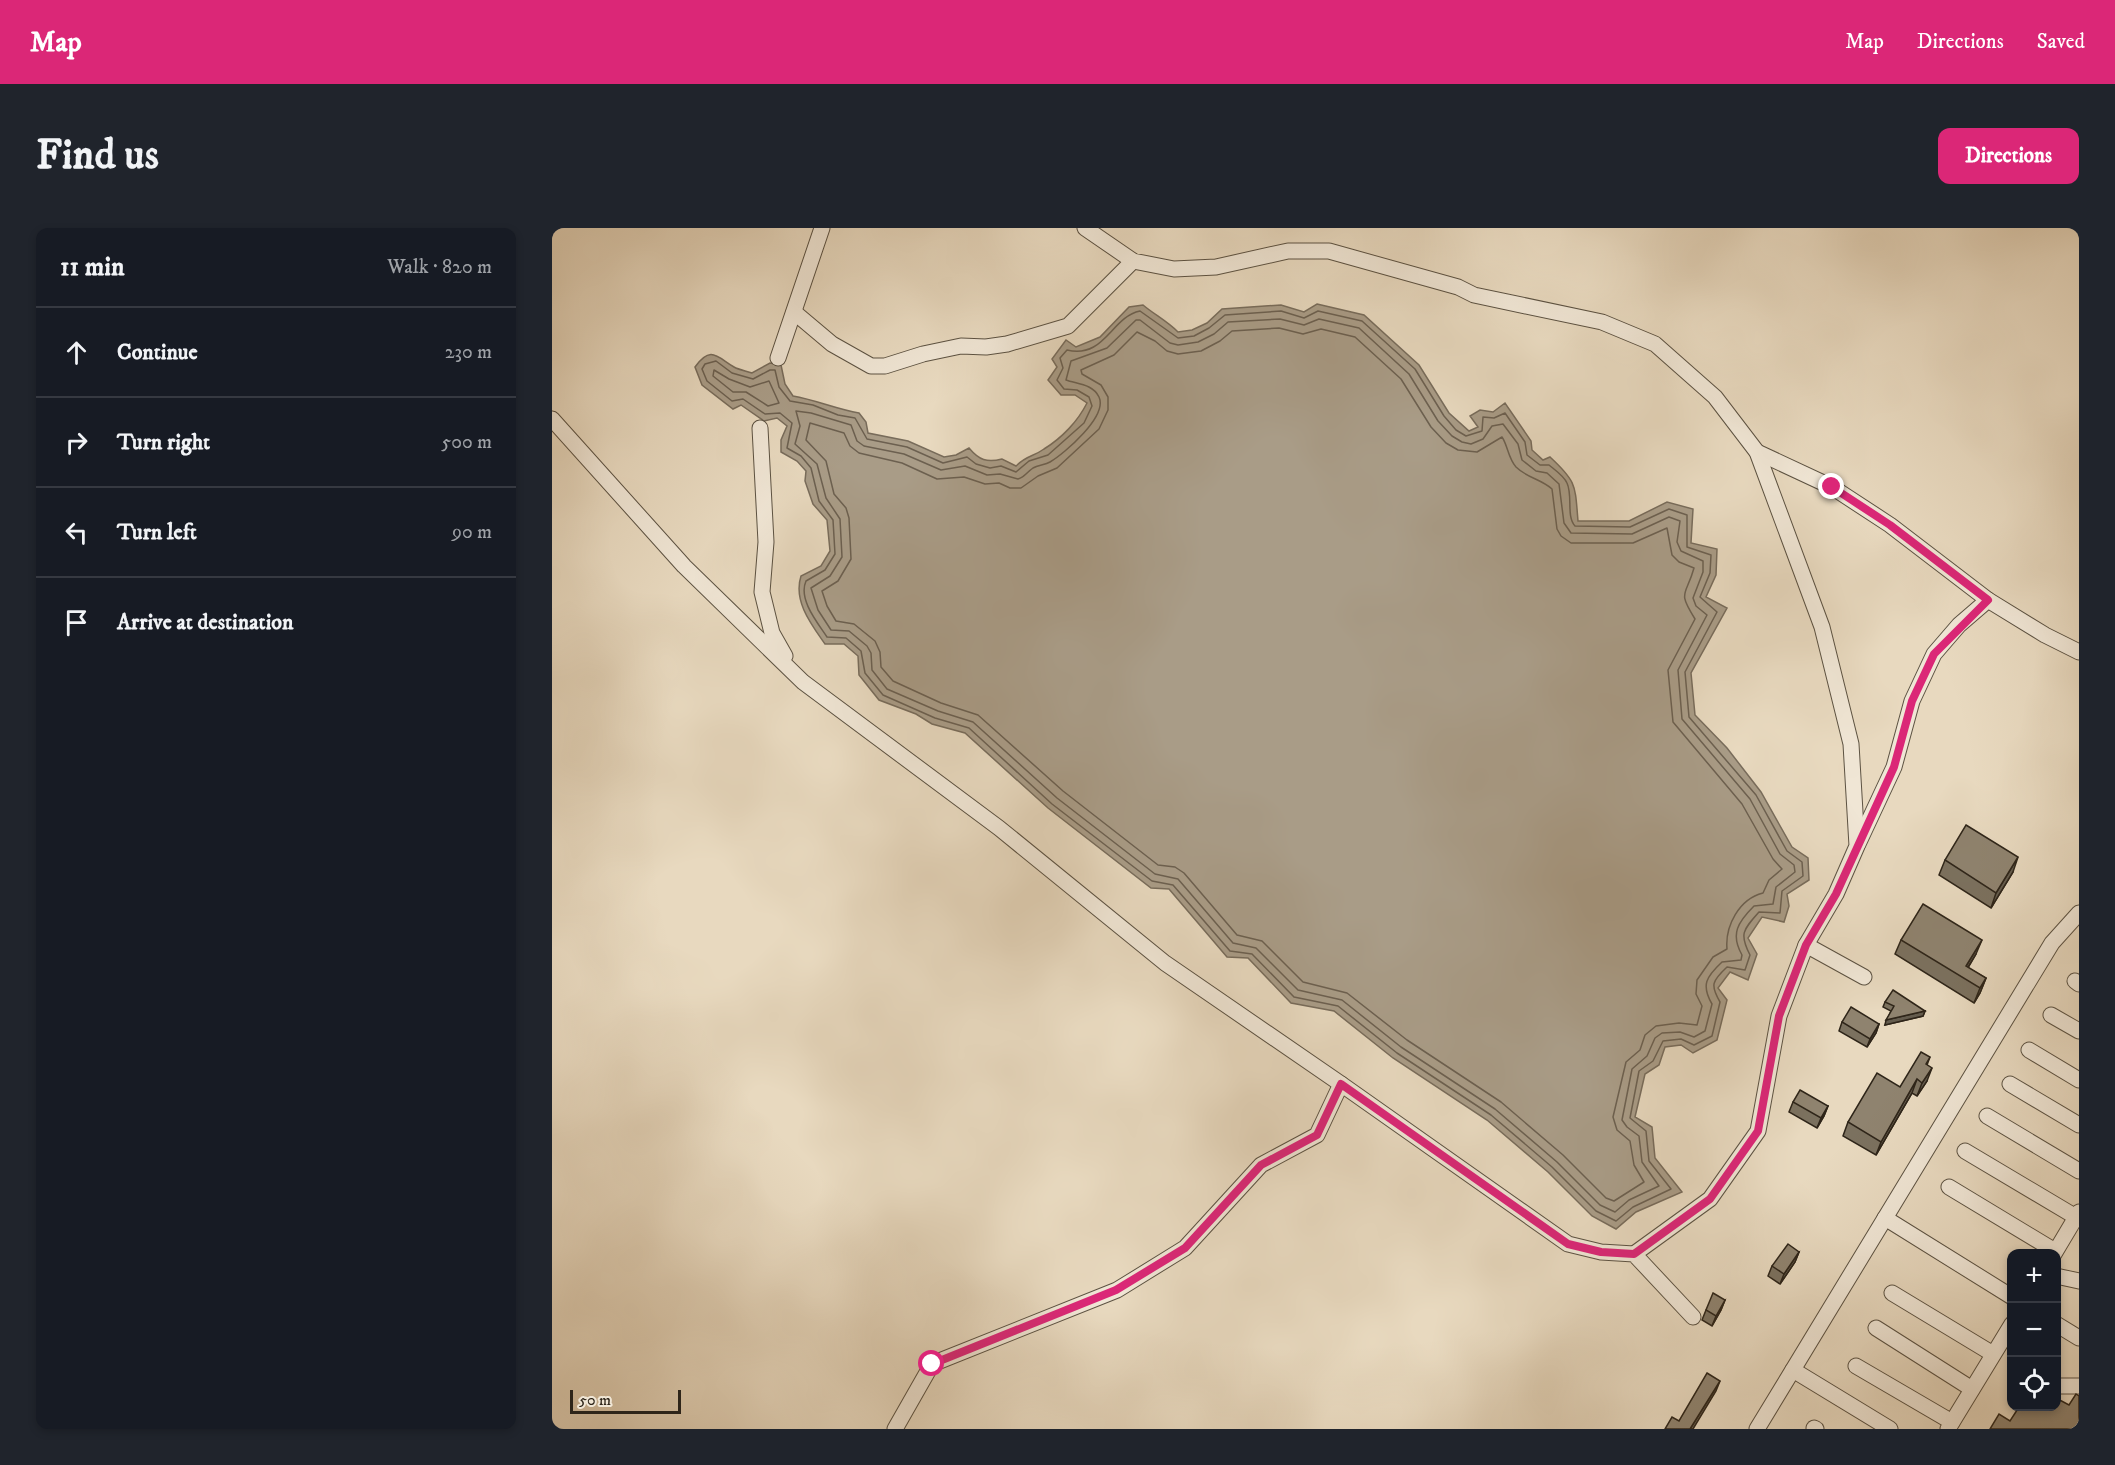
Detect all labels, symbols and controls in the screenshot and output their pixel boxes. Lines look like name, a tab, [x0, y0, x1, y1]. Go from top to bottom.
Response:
text: Map	[30, 25, 82, 60]
text: Map	[1845, 29, 1884, 55]
text: Directions	[1917, 29, 2004, 55]
text: Saved	[2037, 29, 2085, 55]
button: Directions	[1938, 128, 2079, 184]
text: Find us	[36, 130, 159, 182]
text: 11 min	[60, 251, 125, 284]
text: Walk · 820 m	[387, 255, 492, 280]
icon: ahead	[60, 336, 93, 369]
text: Continue	[117, 339, 198, 366]
text: 230 m	[445, 340, 492, 365]
icon: right	[60, 426, 93, 459]
text: Turn right	[117, 429, 210, 456]
text: 500 m	[441, 430, 492, 455]
route end	[1818, 473, 1844, 499]
icon: left	[60, 516, 93, 549]
text: Turn left	[117, 519, 197, 546]
text: 90 m	[452, 520, 492, 545]
icon: arrive	[60, 606, 93, 639]
text: Arrive at destination	[117, 609, 294, 636]
map controls	[2007, 1249, 2061, 1411]
button: +	[2007, 1249, 2061, 1303]
button: −	[2007, 1303, 2061, 1357]
route start	[918, 1350, 944, 1376]
button: locate	[2007, 1357, 2061, 1411]
scale bar	[570, 1387, 681, 1414]
text: 50 m	[579, 1390, 611, 1410]

